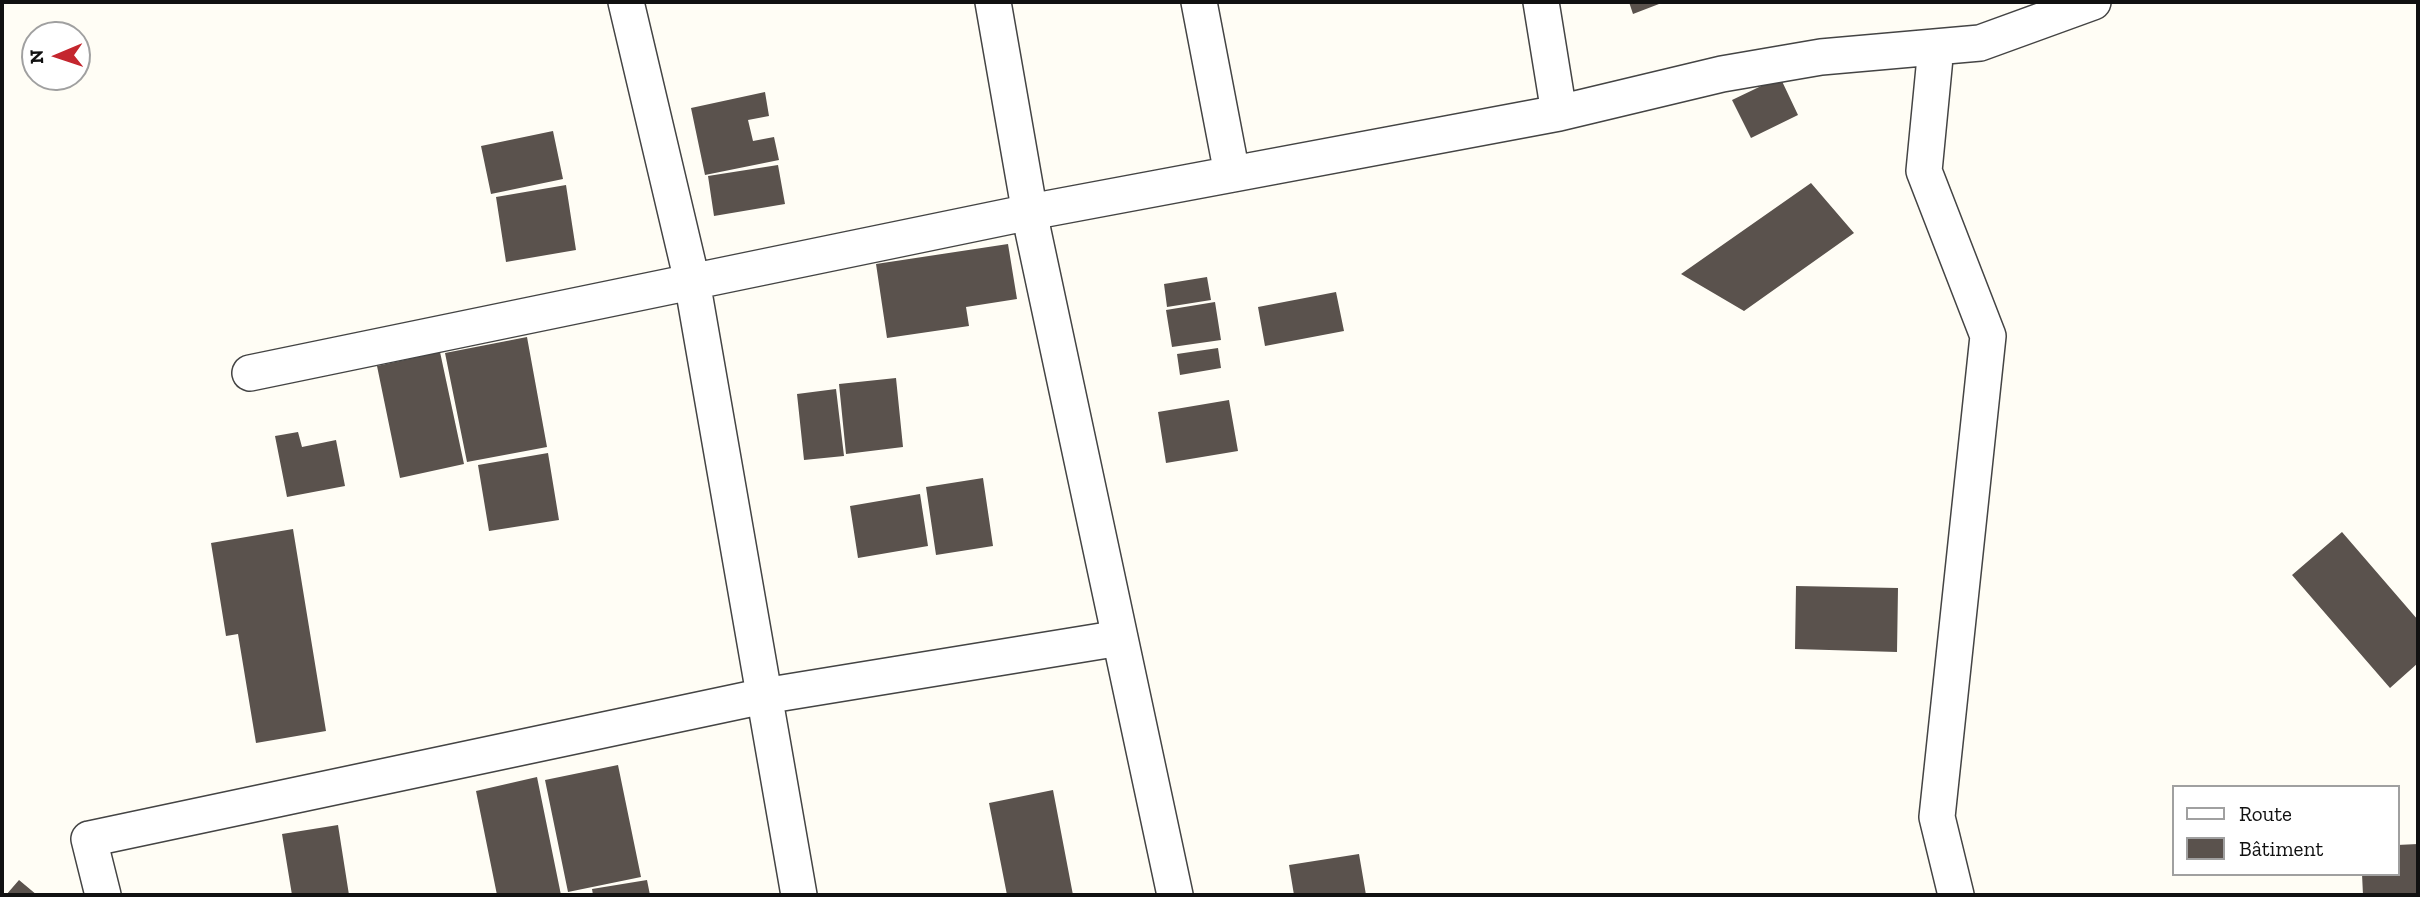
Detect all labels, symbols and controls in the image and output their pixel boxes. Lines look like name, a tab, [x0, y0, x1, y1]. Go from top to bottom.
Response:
north arrow	[21, 21, 91, 91]
text: N	[25, 49, 48, 64]
legend	[2172, 785, 2399, 876]
text: Route	[2239, 801, 2292, 826]
text: Bâtiment	[2239, 836, 2323, 861]

